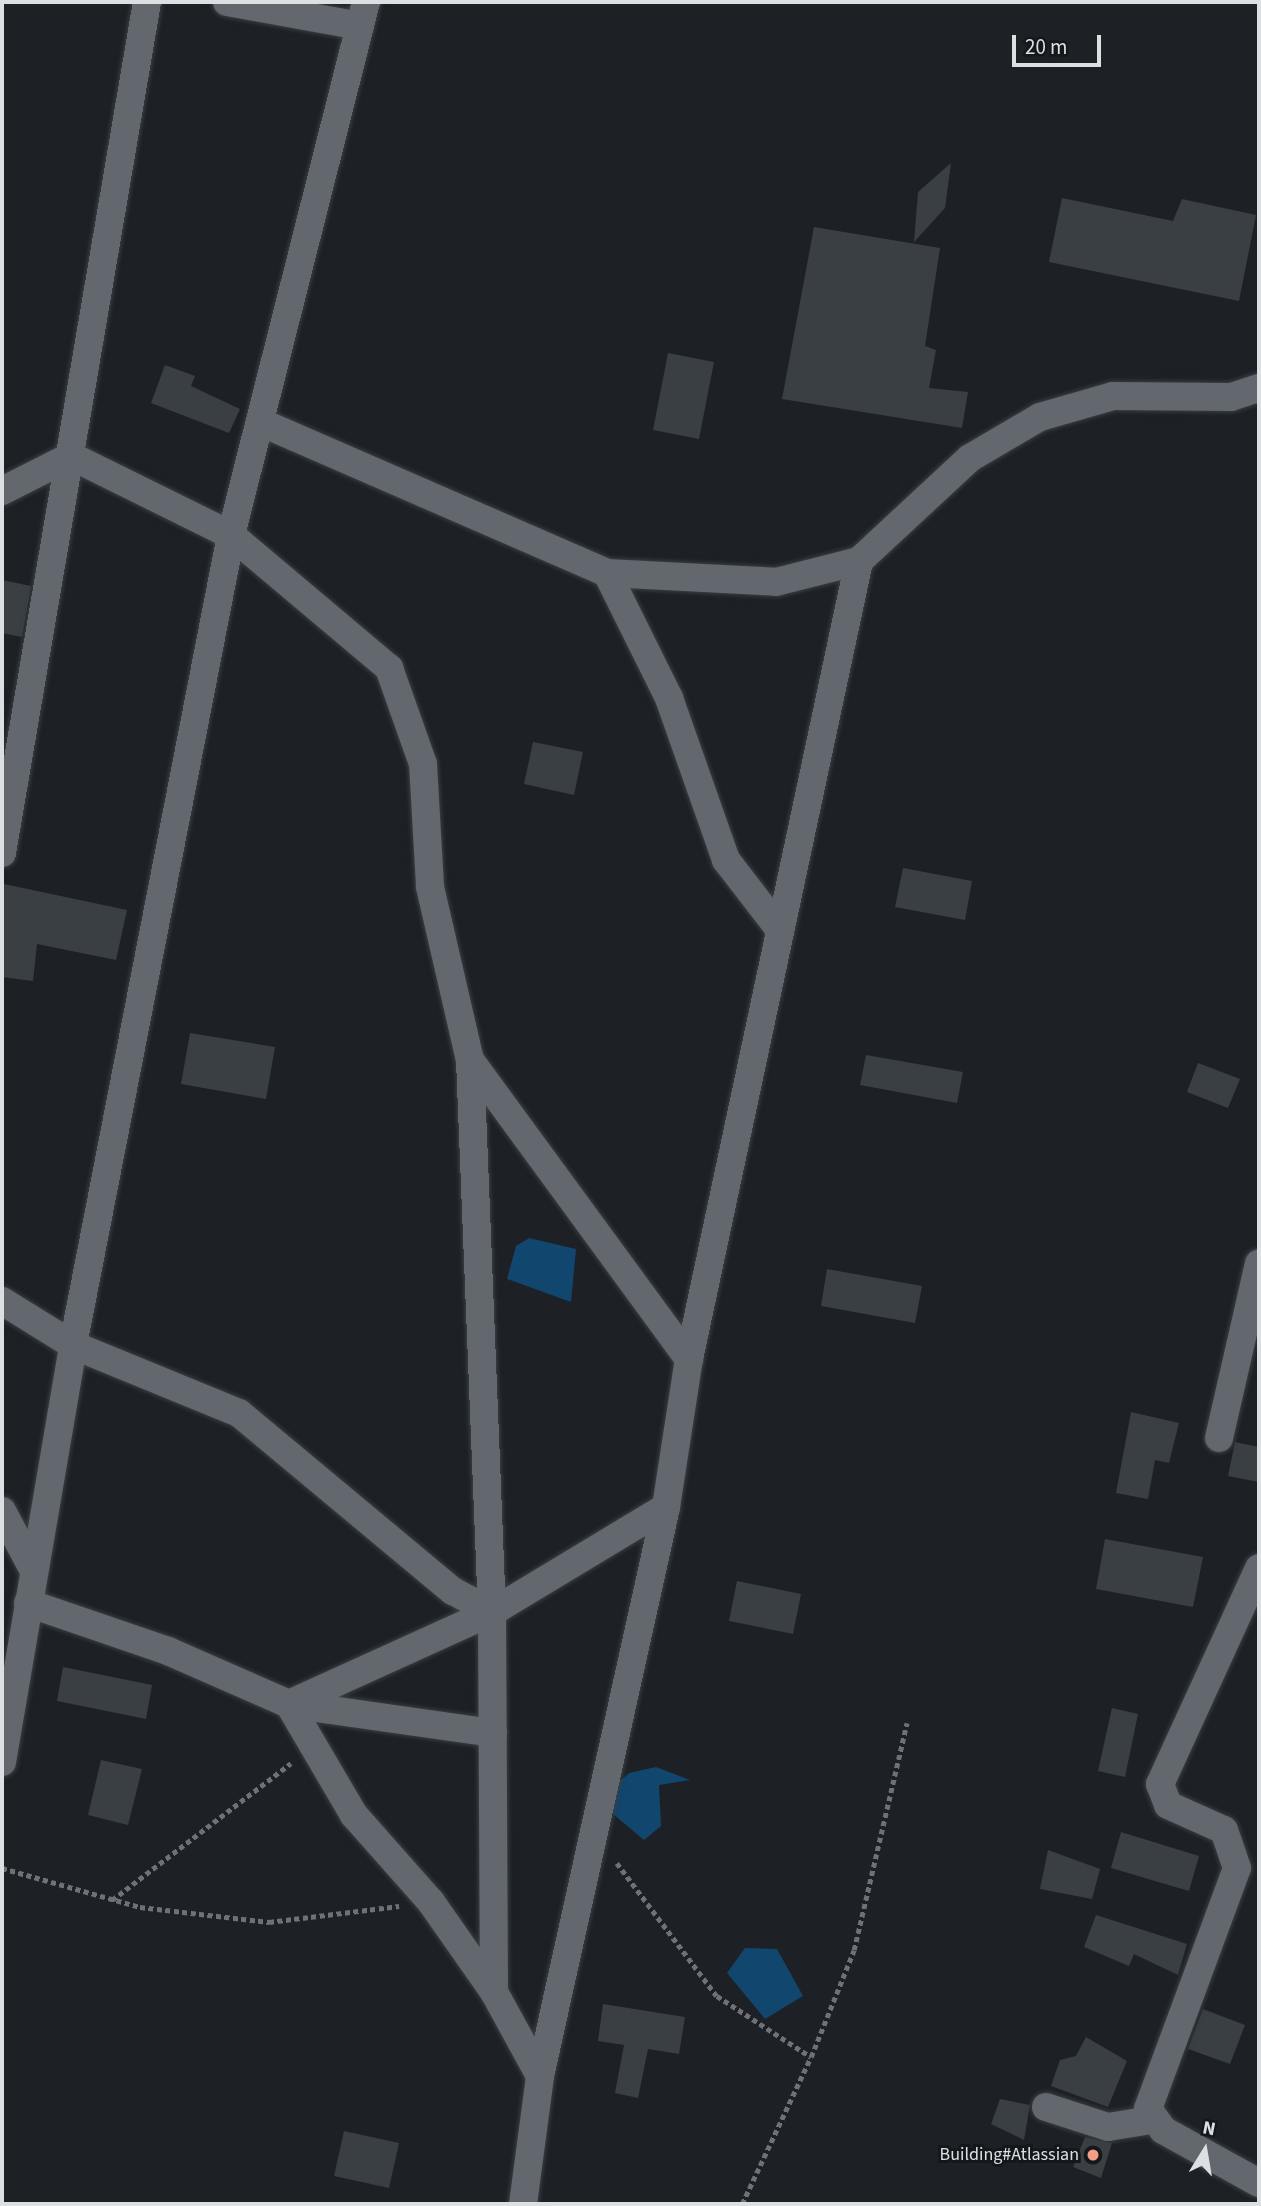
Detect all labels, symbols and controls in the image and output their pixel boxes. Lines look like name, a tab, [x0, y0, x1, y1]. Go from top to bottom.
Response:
scale bar	[1016, 21, 1105, 65]
text: 20 m	[1025, 32, 1067, 62]
text: N	[1200, 2114, 1218, 2143]
north arrow	[1170, 2115, 1240, 2185]
place label: Building#Atlassian	[940, 2144, 1079, 2166]
marker: Building#Atlassian	[1085, 2147, 1101, 2163]

